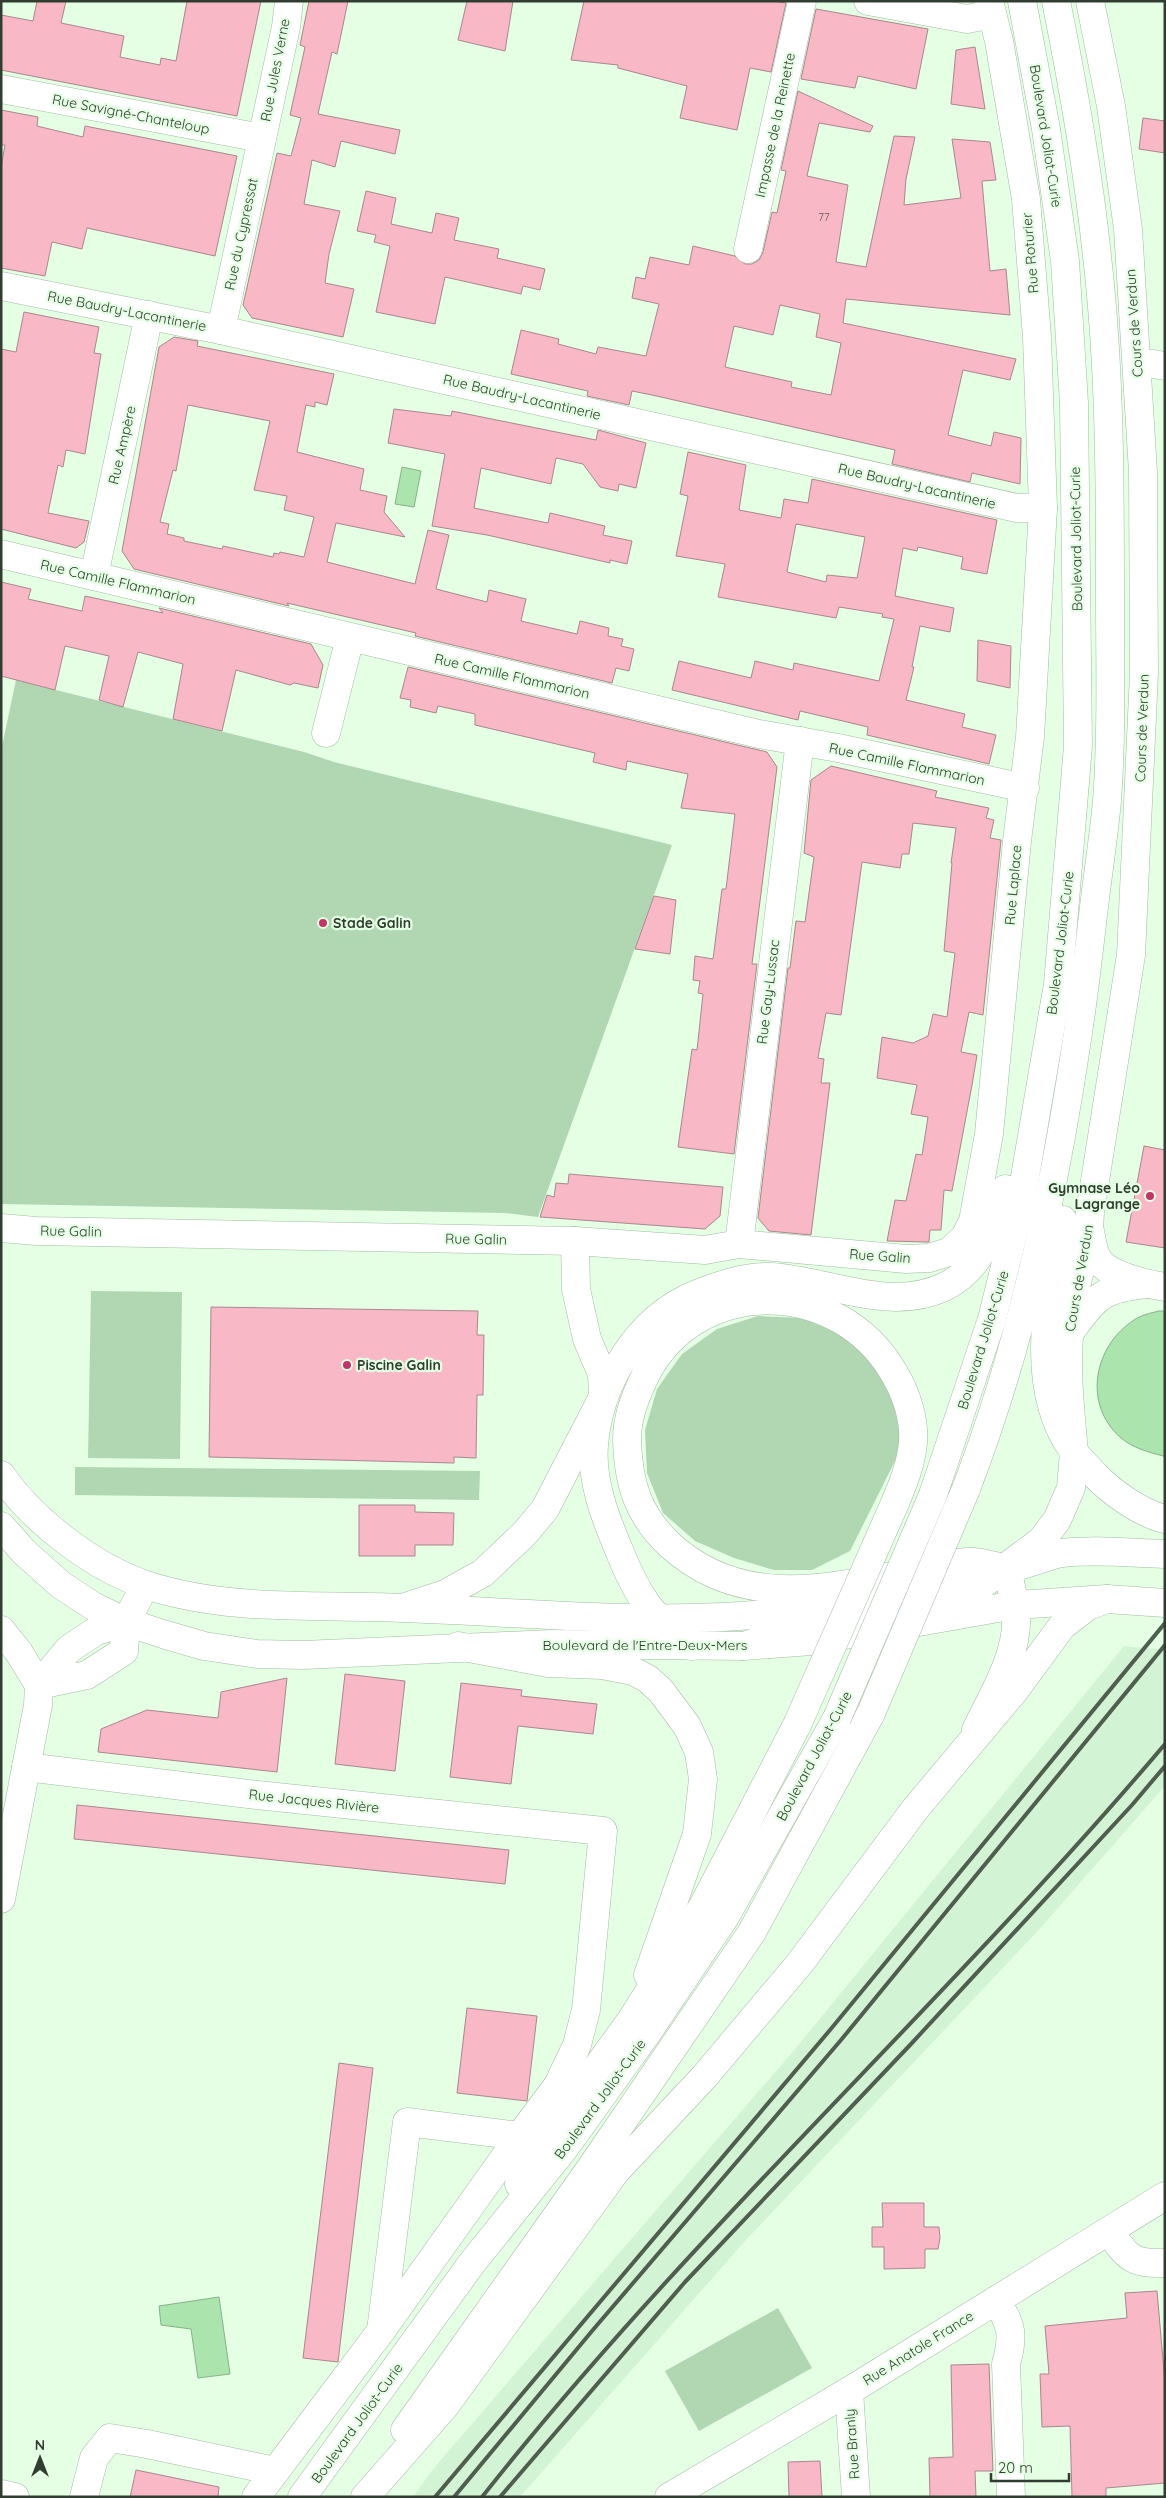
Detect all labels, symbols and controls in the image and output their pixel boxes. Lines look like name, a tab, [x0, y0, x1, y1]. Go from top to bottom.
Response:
street label: Rue Jules Verne	[256, 17, 294, 123]
street label: Impasse de la Reinette	[751, 51, 799, 199]
street label: Boulevard Joliot-Curie	[1026, 63, 1066, 209]
street label: Rue Savigné-Chanteloup	[51, 90, 211, 138]
street label: Rue du Cypressat	[220, 176, 262, 292]
house number: 77	[818, 210, 830, 224]
street label: Rue Roturier	[1017, 211, 1043, 294]
street label: Cours de Verdun	[1121, 268, 1147, 378]
street label: Rue Baudry-Lacantinerie	[46, 287, 208, 335]
street label: Rue Baudry-Lacantinerie	[441, 370, 603, 424]
street label: Rue Ampère	[104, 404, 140, 486]
street label: Rue Baudry-Lacantinerie	[836, 459, 998, 513]
street label: Boulevard Joliot-Curie	[1066, 467, 1086, 611]
street label: Rue Camille Flammarion	[39, 555, 197, 609]
street label: Rue Camille Flammarion	[433, 649, 591, 703]
street label: Cours de Verdun	[1131, 674, 1153, 782]
street label: Rue Camille Flammarion	[827, 739, 987, 789]
street label: Rue Laplace	[1001, 844, 1025, 926]
street label: Boulevard Joliot-Curie	[1042, 870, 1078, 1016]
place label: Stade Galin	[333, 914, 411, 932]
marker: Stade Galin	[317, 917, 329, 929]
street label: Rue Gay-Lussac	[753, 939, 783, 1045]
place label: Gymnase Léo Lagrange	[1048, 1179, 1140, 1213]
marker: Gymnase Léo Lagrange	[1144, 1190, 1156, 1202]
street label: Rue Galin	[40, 1221, 102, 1241]
street label: Cours de Verdun	[1061, 1223, 1097, 1333]
street label: Rue Galin	[445, 1229, 507, 1249]
street label: Rue Galin	[849, 1245, 911, 1267]
street label: Boulevard Joliot-Curie	[953, 1268, 1013, 1412]
place label: Piscine Galin	[357, 1356, 441, 1374]
marker: Piscine Galin	[341, 1359, 353, 1371]
street label: Boulevard de l'Entre-Deux-Mers	[543, 1636, 747, 1654]
street label: Boulevard Joliot-Curie	[772, 1688, 856, 1824]
street label: Rue Jacques Rivière	[248, 1785, 380, 1817]
street label: Boulevard Joliot-Curie	[550, 2035, 650, 2163]
street label: Rue Anatole France	[859, 2307, 977, 2389]
street label: Boulevard Joliot-Curie	[307, 2359, 407, 2487]
street label: Rue Branly	[841, 2408, 863, 2480]
north arrow	[15, 2433, 65, 2483]
text: N	[35, 2436, 45, 2454]
scale bar	[991, 2450, 1068, 2482]
text: 20 m	[998, 2458, 1033, 2477]

